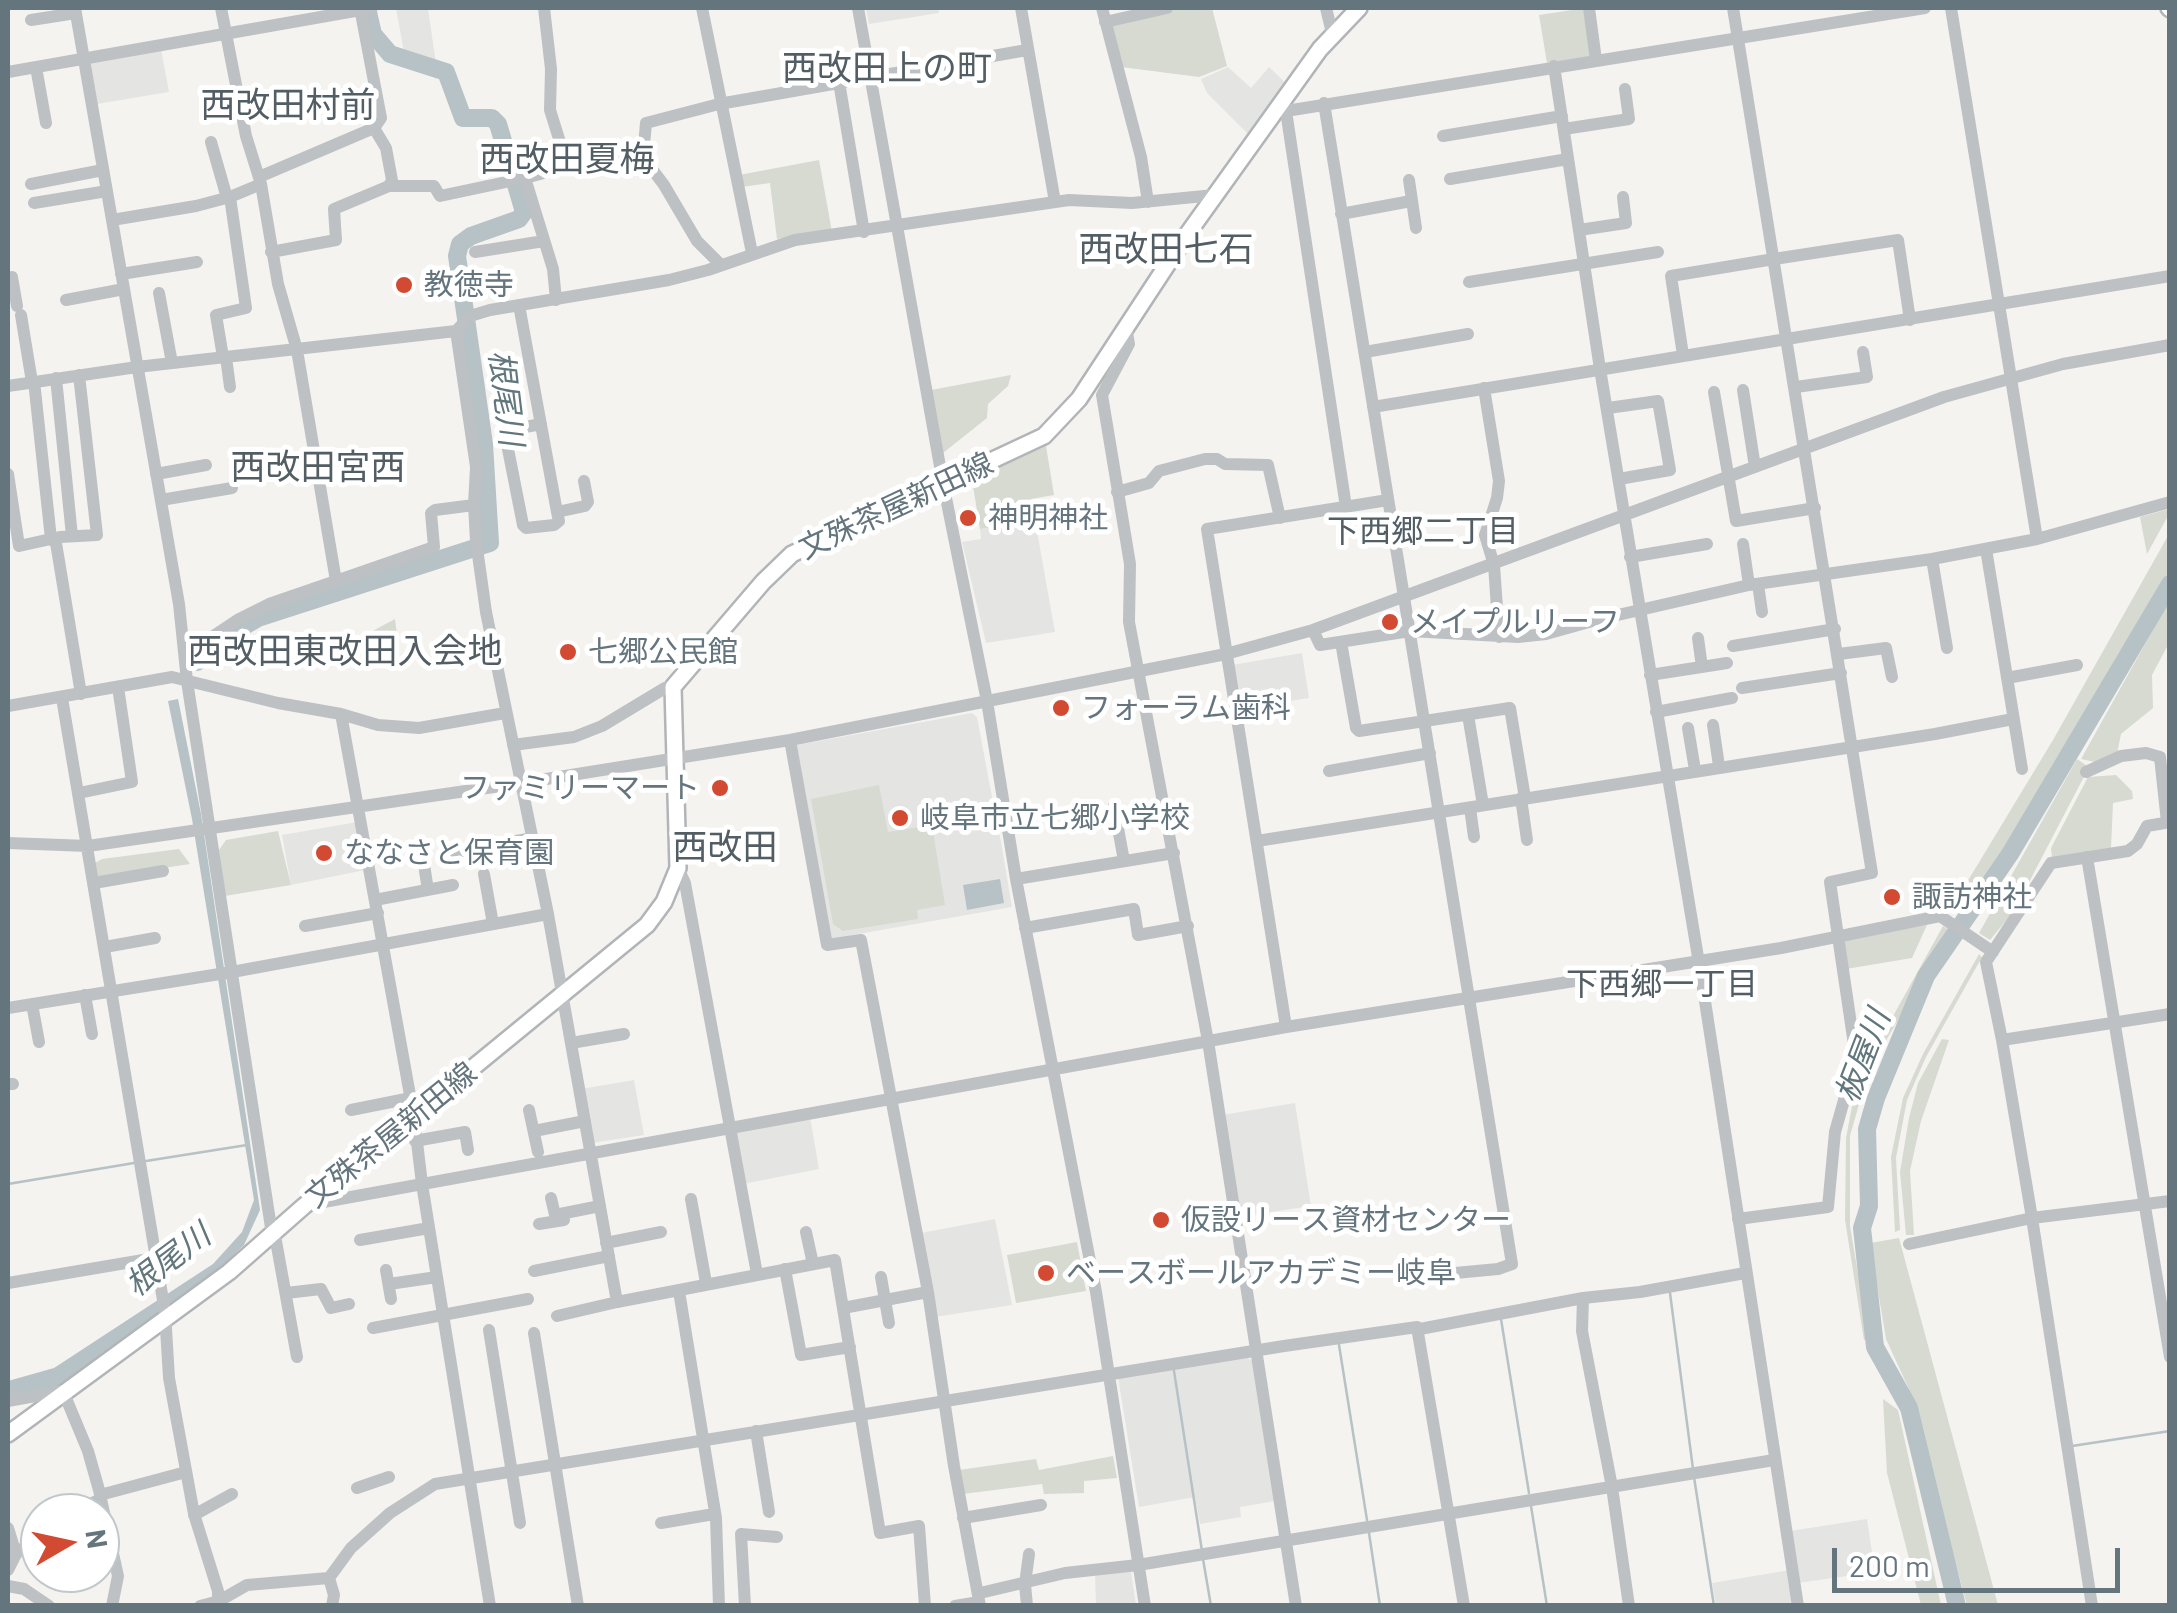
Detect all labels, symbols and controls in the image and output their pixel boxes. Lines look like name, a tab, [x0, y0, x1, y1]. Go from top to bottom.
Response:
district label: 西改田上の町	[782, 47, 992, 89]
district label: 西改田村前	[201, 84, 375, 126]
district label: 西改田夏梅	[480, 138, 654, 180]
district label: 西改田七石	[1079, 228, 1253, 270]
place label: 教徳寺	[424, 267, 514, 303]
marker: 教徳寺	[393, 274, 415, 296]
water label: 根尾川	[481, 348, 531, 448]
street label: 文殊茶屋新田線	[793, 445, 999, 567]
district label: 西改田宮西	[231, 446, 405, 488]
place label: 神明神社	[988, 500, 1108, 536]
marker: 神明神社	[957, 507, 979, 529]
district label: 下西郷二丁目	[1327, 512, 1519, 550]
place label: メイプルリーフ	[1410, 604, 1620, 640]
marker: メイプルリーフ	[1379, 611, 1401, 633]
district label: 西改田東改田入会地	[188, 630, 502, 672]
place label: 七郷公民館	[588, 634, 738, 670]
marker: 七郷公民館	[557, 641, 579, 663]
place label: フォーラム歯科	[1081, 690, 1291, 726]
marker: フォーラム歯科	[1050, 697, 1072, 719]
place label: ファミリーマート	[460, 770, 700, 806]
marker: ファミリーマート	[709, 777, 731, 799]
place label: 岐阜市立七郷小学校	[920, 800, 1190, 836]
marker: 岐阜市立七郷小学校	[889, 807, 911, 829]
district label: 西改田	[673, 826, 777, 868]
place label: ななさと保育園	[344, 835, 554, 871]
marker: ななさと保育園	[313, 842, 335, 864]
place label: 諏訪神社	[1912, 879, 2032, 915]
marker: 諏訪神社	[1881, 886, 1903, 908]
district label: 下西郷一丁目	[1566, 965, 1758, 1003]
water label: 板屋川	[1828, 1004, 1898, 1108]
street label: 文殊茶屋新田線	[298, 1055, 484, 1215]
place label: 仮設リース資材センター	[1181, 1202, 1511, 1238]
marker: 仮設リース資材センター	[1150, 1209, 1172, 1231]
water label: 根尾川	[118, 1216, 218, 1304]
place label: ベースボールアカデミー岐阜	[1066, 1255, 1456, 1291]
marker: ベースボールアカデミー岐阜	[1035, 1262, 1057, 1284]
north arrow	[20, 1493, 120, 1593]
text: N	[79, 1527, 116, 1550]
scale bar	[1837, 1528, 2124, 1590]
text: 200 m	[1849, 1547, 1930, 1583]

